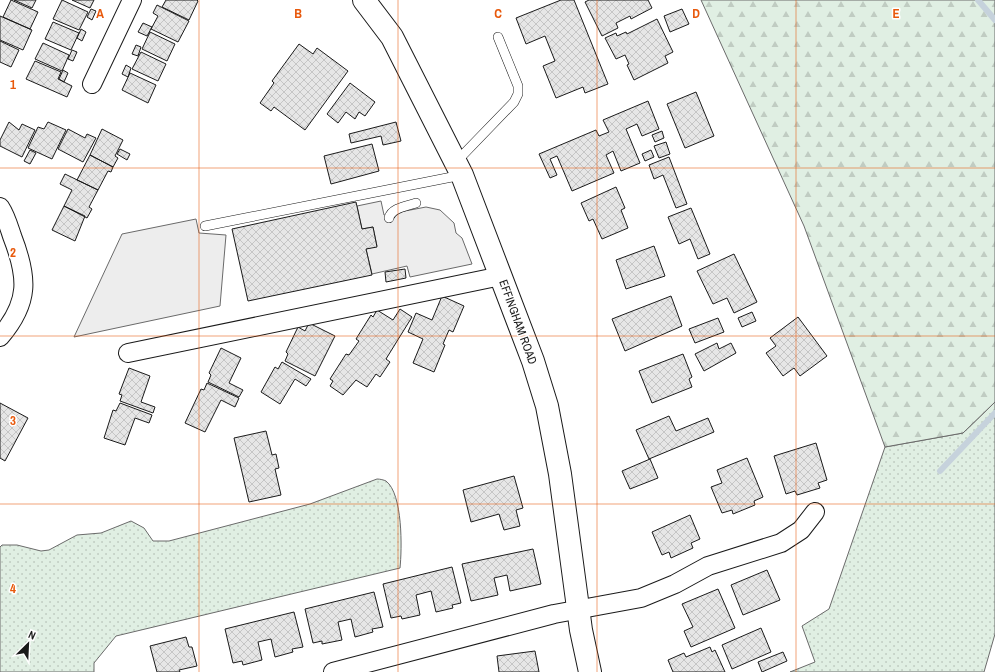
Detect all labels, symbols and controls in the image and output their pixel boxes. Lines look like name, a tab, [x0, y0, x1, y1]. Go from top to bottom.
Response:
text: A	[96, 5, 104, 22]
text: B	[294, 5, 302, 22]
text: C	[494, 5, 502, 22]
text: D	[692, 5, 700, 22]
text: E	[892, 5, 900, 22]
text: 1	[10, 76, 16, 93]
text: 2	[10, 244, 16, 261]
street label: EFFINGHAM ROAD	[495, 277, 541, 367]
text: 3	[10, 412, 16, 429]
text: 4	[10, 580, 16, 597]
north arrow	[8, 624, 48, 664]
text: N	[26, 627, 38, 643]

